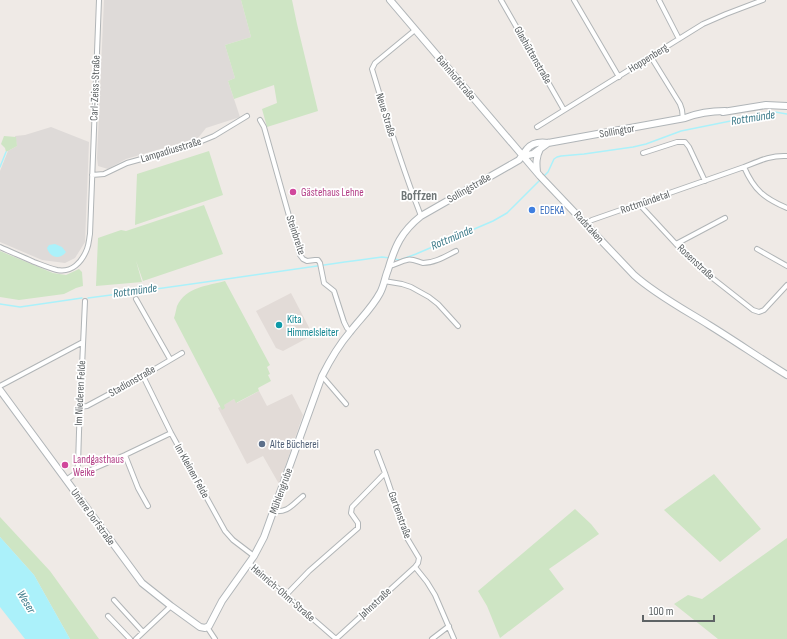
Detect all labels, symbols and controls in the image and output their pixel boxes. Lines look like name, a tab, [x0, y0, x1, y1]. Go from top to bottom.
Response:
street label: Glashüttenstraße	[511, 24, 555, 86]
street label: Hoppenberg	[626, 40, 671, 75]
street label: Bahnhofstraße	[433, 53, 479, 103]
street label: Carl-Zeiss-Straße	[87, 55, 103, 121]
street label: Neue Straße	[373, 92, 399, 138]
water label: Rottmünde	[730, 107, 776, 129]
street label: Sollingtor	[598, 122, 636, 140]
street label: Lampadiusstraße	[139, 135, 203, 165]
street label: Sollingstraße	[445, 170, 493, 206]
place label: Gästehaus Lehne	[301, 186, 364, 199]
marker: Gästehaus Lehne	[288, 187, 298, 197]
district label: Boffzen	[401, 188, 437, 204]
street label: Rottmündetal	[619, 188, 671, 216]
place label: EDEKA	[540, 204, 564, 217]
marker: EDEKA	[527, 205, 537, 215]
street label: Radstaken	[571, 208, 607, 246]
street label: Steinbreite	[284, 214, 308, 256]
water label: Rottmünde	[429, 222, 476, 254]
street label: Rosenstraße	[675, 242, 717, 282]
water label: Rottmünde	[112, 280, 158, 302]
place label: Kita Himmelsleiter	[287, 313, 339, 339]
marker: Kita Himmelsleiter	[274, 320, 284, 330]
street label: Im Niederen Felde	[72, 360, 88, 426]
street label: Stadionstraße	[106, 362, 158, 400]
place label: Alte Bücherei	[269, 438, 319, 451]
marker: Alte Bücherei	[257, 439, 267, 449]
street label: Im Kleinen Felde	[172, 442, 212, 500]
place label: Landgasthaus Weike	[73, 453, 124, 479]
marker: Landgasthaus Weike	[60, 460, 70, 470]
street label: Mühlengrube	[267, 466, 295, 516]
street label: Untere Dorfstraße	[68, 486, 118, 548]
street label: Gartenstraße	[386, 490, 414, 540]
street label: Heinrich-Ohm-Straße	[248, 562, 318, 624]
street label: Jahnstraße	[355, 585, 394, 622]
water label: Weser	[13, 588, 39, 617]
scale bar	[643, 597, 714, 623]
text: 100 m	[649, 604, 674, 619]

